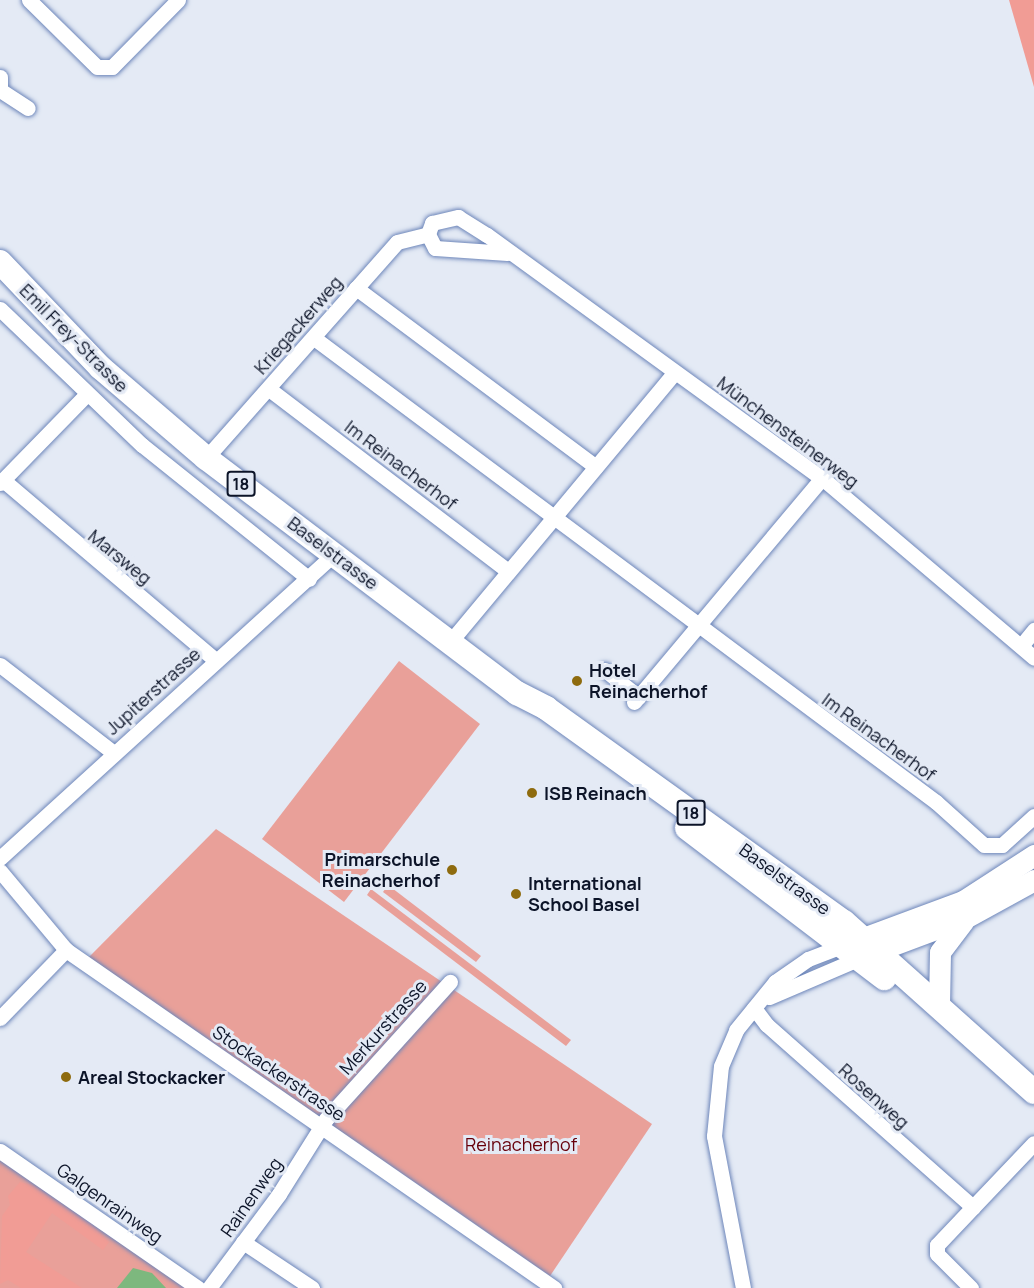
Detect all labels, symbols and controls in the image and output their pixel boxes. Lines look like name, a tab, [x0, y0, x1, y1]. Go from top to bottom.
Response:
street label: Kriegackerweg	[250, 272, 346, 378]
street label: Emil Frey-Strasse	[15, 279, 133, 397]
street label: Münchensteinerweg	[713, 372, 863, 492]
street label: Im Reinacherhof	[341, 416, 461, 514]
road number: 18	[226, 471, 256, 497]
street label: Baselstrasse	[284, 512, 382, 594]
street label: Marsweg	[84, 525, 156, 589]
street label: Jupiterstrasse	[101, 643, 205, 739]
place label: Hotel Reinacherhof	[589, 660, 707, 702]
marker: Hotel Reinacherhof	[570, 674, 584, 688]
street label: Im Reinacherhof	[818, 689, 940, 785]
place label: ISB Reinach	[544, 782, 647, 804]
marker: ISB Reinach	[525, 786, 539, 800]
road number: 18	[676, 800, 706, 826]
street label: Baselstrasse	[735, 839, 835, 919]
place label: Primarschule Reinacherhof	[322, 849, 440, 892]
marker: Primarschule Reinacherhof	[445, 863, 459, 877]
place label: International School Basel	[528, 873, 642, 916]
marker: International School Basel	[509, 887, 523, 901]
street label: Merkurstrasse	[335, 975, 431, 1079]
street label: Stockackerstrasse	[209, 1021, 349, 1125]
street label: Rosenweg	[834, 1059, 914, 1133]
place label: Areal Stockacker	[78, 1066, 225, 1088]
marker: Areal Stockacker	[59, 1070, 73, 1084]
park label: Reinacherhof	[465, 1133, 577, 1155]
street label: Rainenweg	[216, 1153, 286, 1241]
street label: Galgenrainweg	[53, 1159, 167, 1247]

